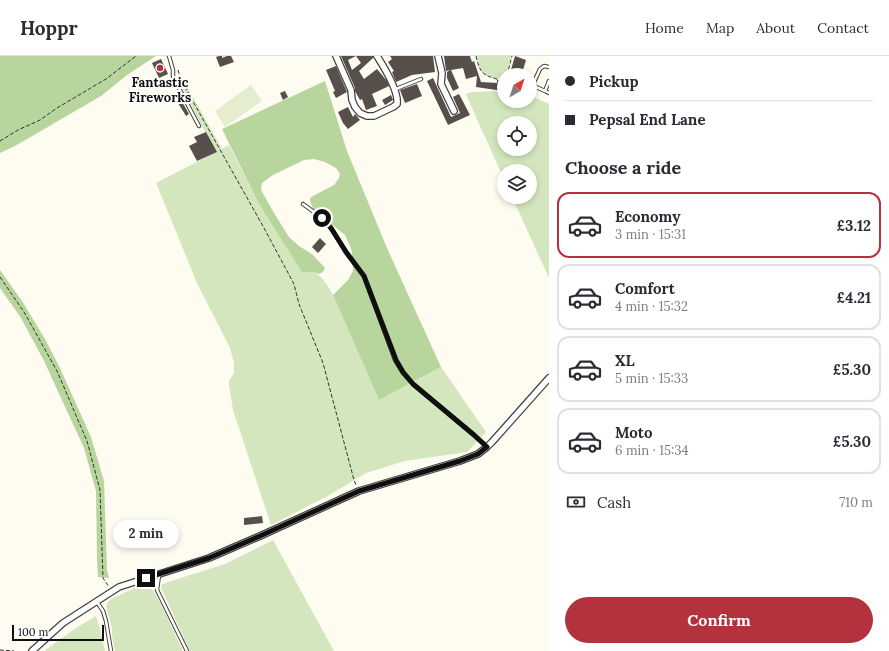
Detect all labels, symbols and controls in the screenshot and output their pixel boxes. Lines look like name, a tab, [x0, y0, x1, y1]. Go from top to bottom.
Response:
text: Hoppr	[20, 16, 78, 40]
text: Home	[645, 19, 684, 37]
text: Map	[706, 19, 734, 37]
text: About	[756, 19, 795, 37]
text: Contact	[817, 19, 869, 37]
marker: Fantastic Fireworks	[155, 63, 165, 73]
north arrow	[497, 68, 537, 108]
map controls	[497, 68, 537, 204]
text: Pickup	[589, 72, 638, 91]
place label: Fantastic Fireworks	[129, 74, 191, 106]
text: Pepsal End Lane	[589, 110, 705, 129]
button: locate	[497, 116, 537, 156]
text: Choose a ride	[565, 156, 681, 179]
button: layers	[497, 164, 537, 204]
icon: car	[567, 207, 603, 243]
text: Economy	[615, 207, 680, 226]
route start	[313, 209, 331, 227]
text: £3.12	[836, 216, 871, 235]
text: 3 min · 15:31	[615, 226, 686, 243]
icon: car	[567, 279, 603, 315]
text: Comfort	[615, 279, 675, 298]
text: £4.21	[837, 288, 871, 307]
text: 4 min · 15:32	[615, 298, 688, 315]
icon: car	[567, 351, 603, 387]
text: XL	[615, 351, 635, 370]
text: £5.30	[833, 360, 871, 379]
text: 5 min · 15:33	[615, 370, 688, 387]
icon: car	[567, 423, 603, 459]
text: Moto	[615, 423, 652, 442]
text: £5.30	[833, 432, 871, 451]
text: 6 min · 15:34	[615, 442, 689, 459]
icon: cash	[565, 491, 587, 513]
text: Cash	[597, 493, 631, 512]
text: 710 m	[839, 494, 873, 511]
callout: 2 min	[113, 520, 179, 548]
text: 2 min	[129, 525, 163, 542]
route end	[137, 569, 155, 587]
button: Confirm	[565, 597, 873, 643]
scale bar	[12, 623, 104, 642]
text: 100 m	[18, 625, 48, 639]

